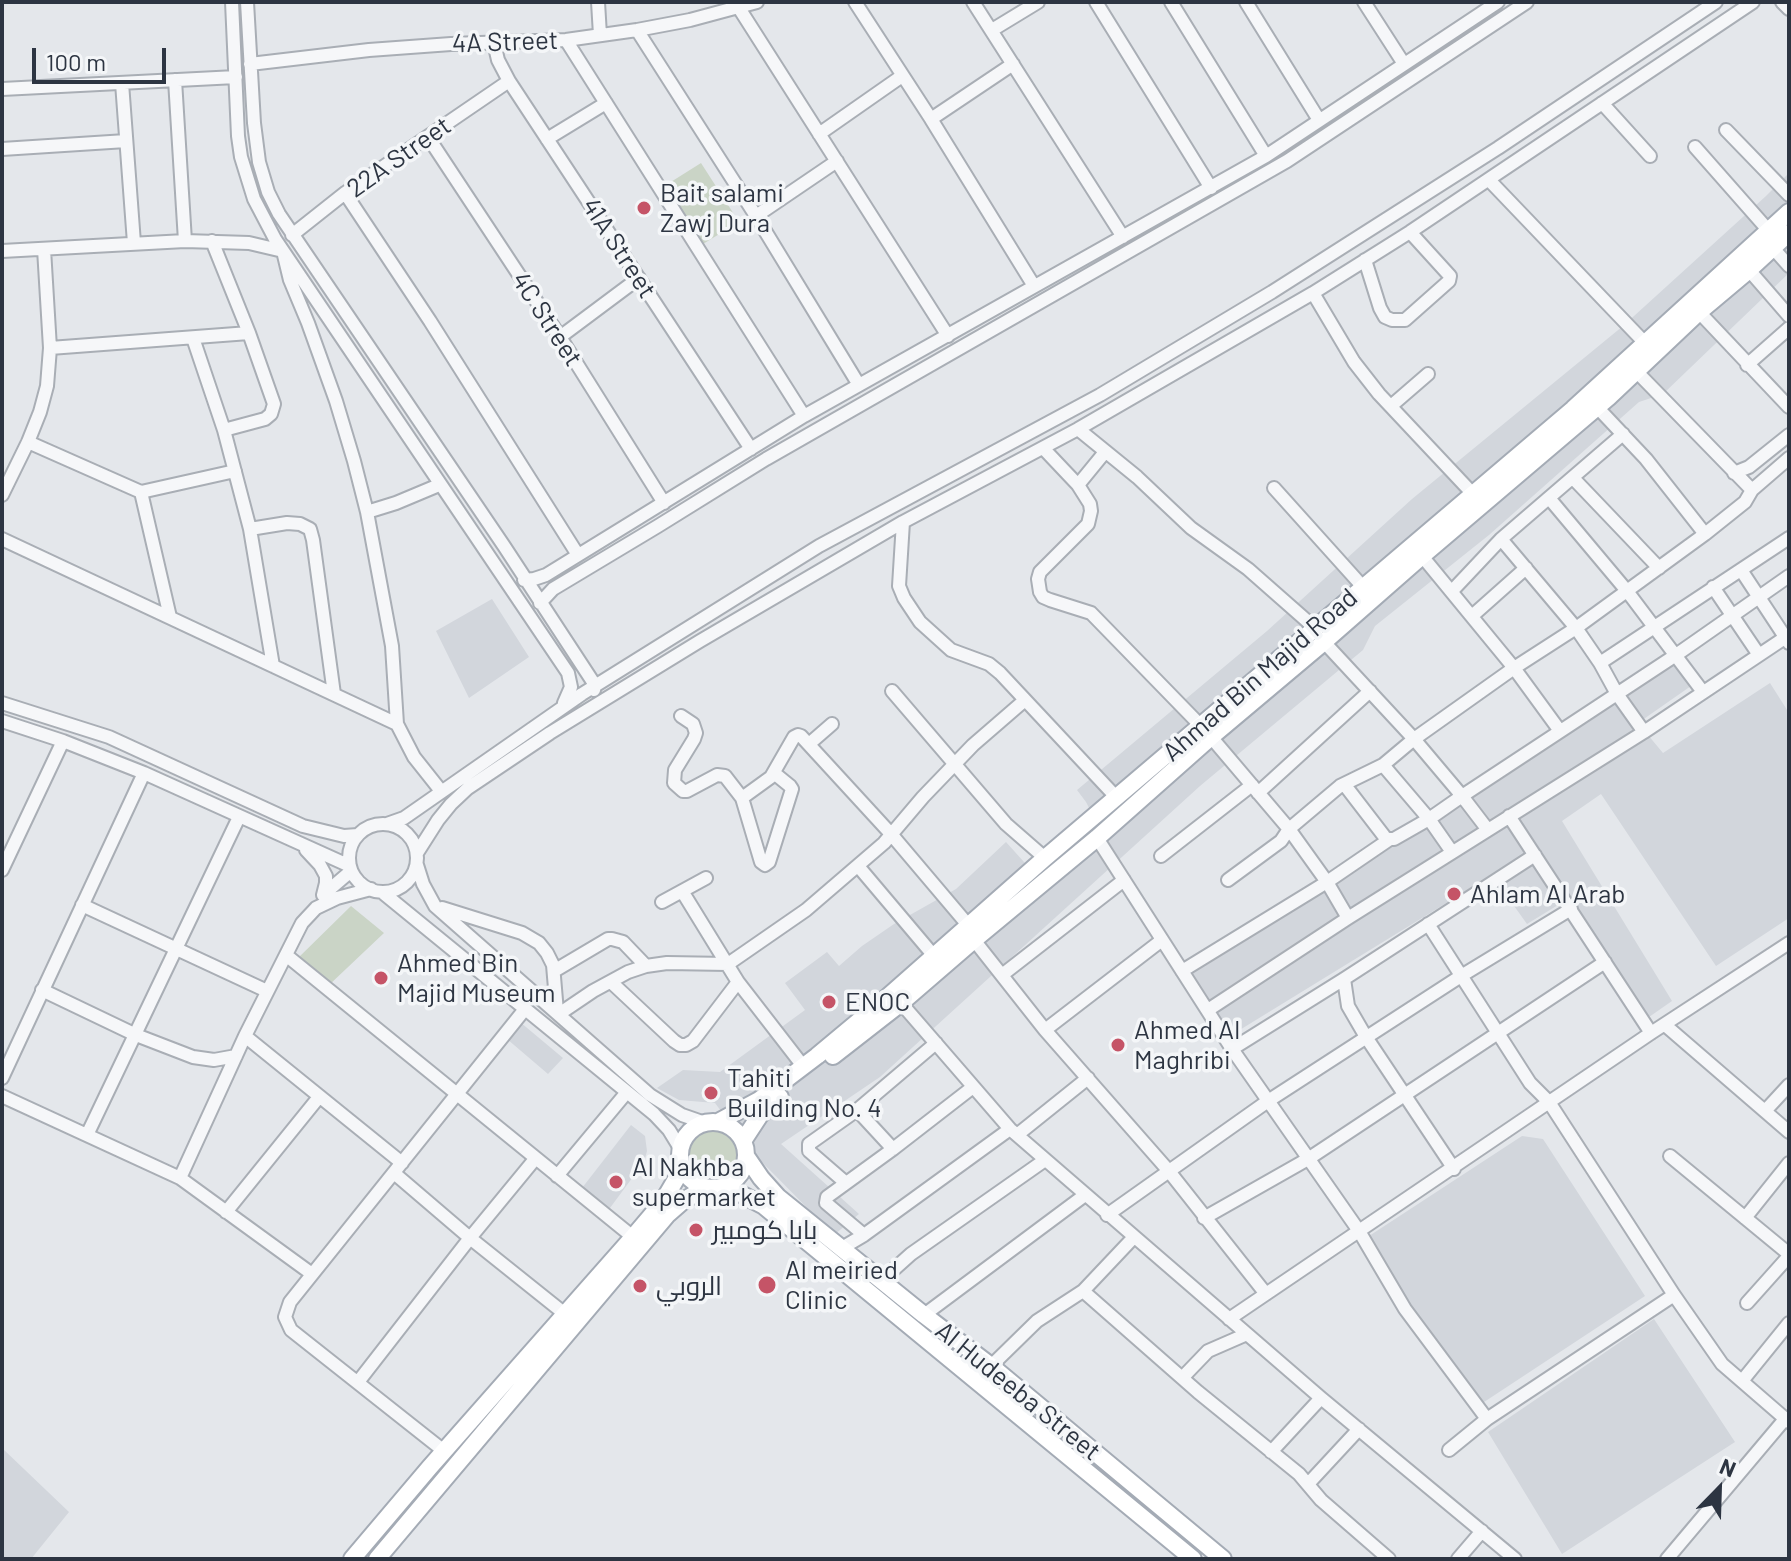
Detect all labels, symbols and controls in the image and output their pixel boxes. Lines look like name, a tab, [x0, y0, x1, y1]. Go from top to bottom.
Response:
street label: 4A Street	[451, 25, 559, 59]
scale bar	[36, 32, 170, 82]
text: 100 m	[46, 47, 106, 76]
street label: 22A Street	[341, 110, 457, 204]
place label: Bait salami Zawj Dura	[660, 177, 784, 238]
street label: 41A Street	[575, 192, 663, 304]
marker: Bait salami Zawj Dura	[635, 199, 653, 217]
street label: 4C Street	[505, 266, 589, 372]
street label: Ahmad Bin Majid Road	[1156, 582, 1364, 768]
place label: Ahlam Al Arab	[1470, 878, 1625, 910]
marker: Ahlam Al Arab	[1445, 885, 1463, 903]
place label: Ahmed Bin Majid Museum	[397, 947, 556, 1008]
marker: Ahmed Bin Majid Museum	[372, 969, 390, 987]
place label: ENOC	[845, 986, 910, 1018]
marker: ENOC	[820, 993, 838, 1011]
place label: Ahmed Al Maghribi	[1134, 1014, 1240, 1076]
marker: Ahmed Al Maghribi	[1109, 1036, 1127, 1054]
place label: Tahiti Building No. 4	[727, 1062, 882, 1124]
marker: Tahiti Building No. 4	[702, 1084, 720, 1102]
place label: Al Nakhba supermarket	[632, 1151, 776, 1212]
marker: Al Nakhba supermarket	[607, 1173, 625, 1191]
place label: بابا كومبير	[712, 1214, 817, 1246]
marker: بابا كومبير	[687, 1221, 705, 1239]
place label: Al meiried Clinic	[785, 1254, 898, 1316]
place label: الروبي	[656, 1270, 722, 1302]
marker: Al meiried Clinic	[756, 1274, 778, 1296]
marker: الروبي	[631, 1277, 649, 1295]
street label: Al Hudeeba Street	[929, 1315, 1107, 1467]
north arrow	[1679, 1449, 1759, 1529]
text: N	[1717, 1452, 1740, 1482]

